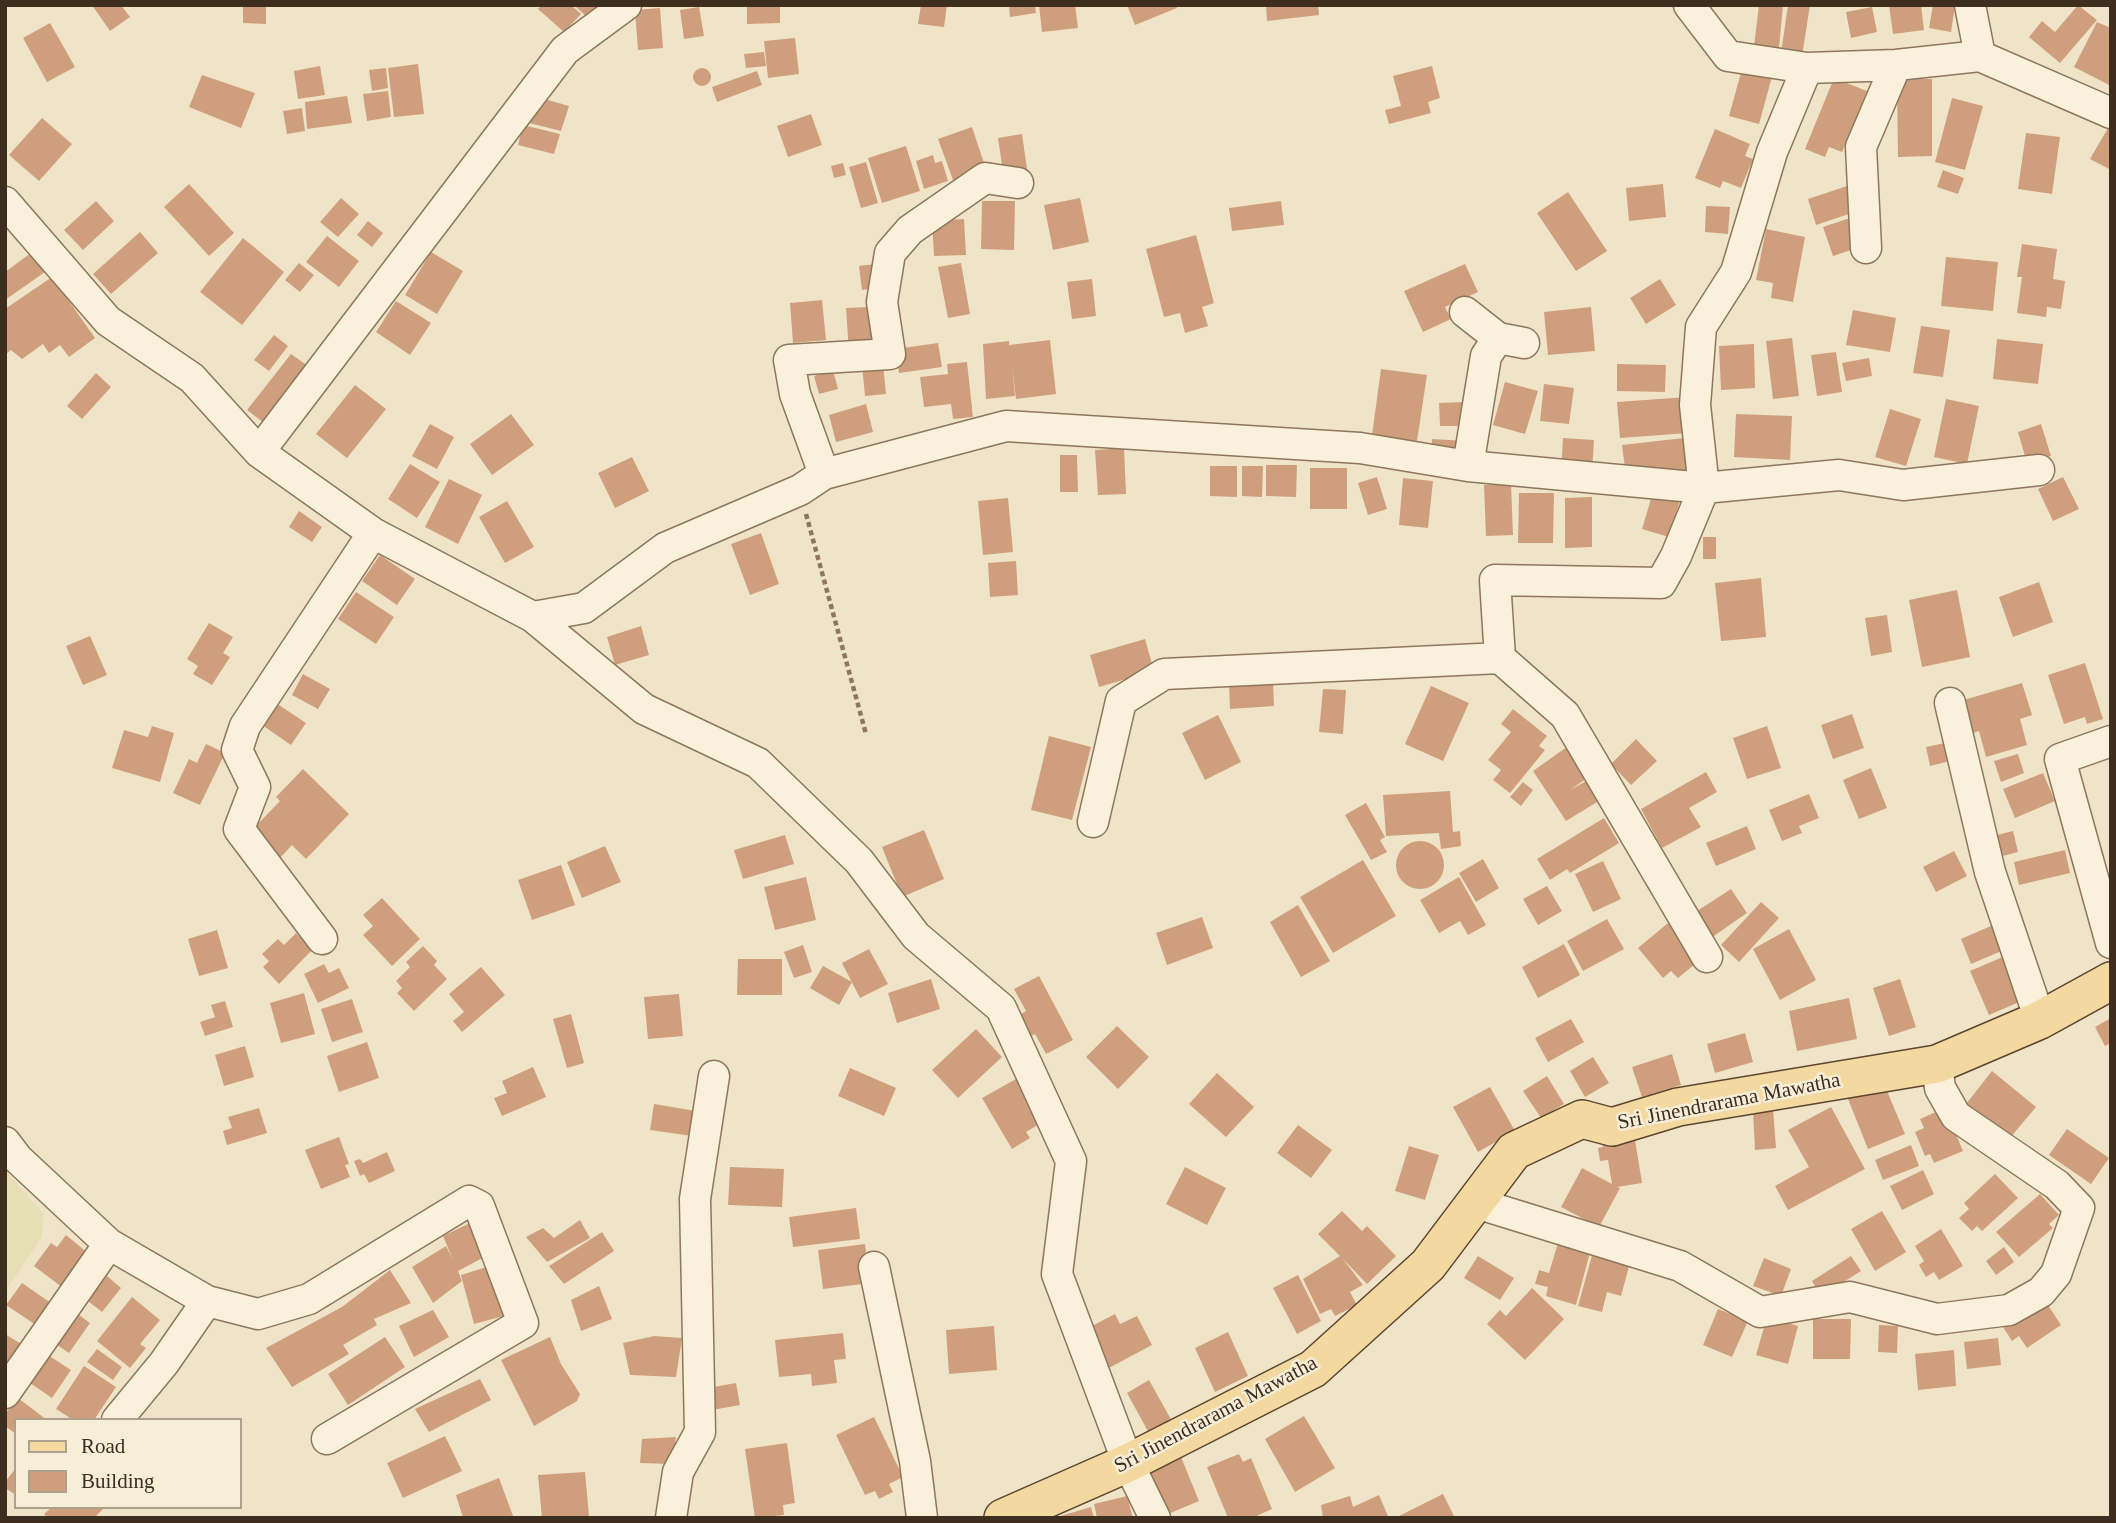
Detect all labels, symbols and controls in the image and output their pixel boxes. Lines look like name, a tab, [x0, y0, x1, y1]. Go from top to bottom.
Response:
street label: Sri Jinendrarama Mawatha	[1616, 1068, 1842, 1136]
street label: Sri Jinendrarama Mawatha	[1110, 1351, 1322, 1479]
legend	[14, 1418, 242, 1509]
text: Road	[81, 1434, 125, 1458]
text: Building	[81, 1469, 155, 1493]

